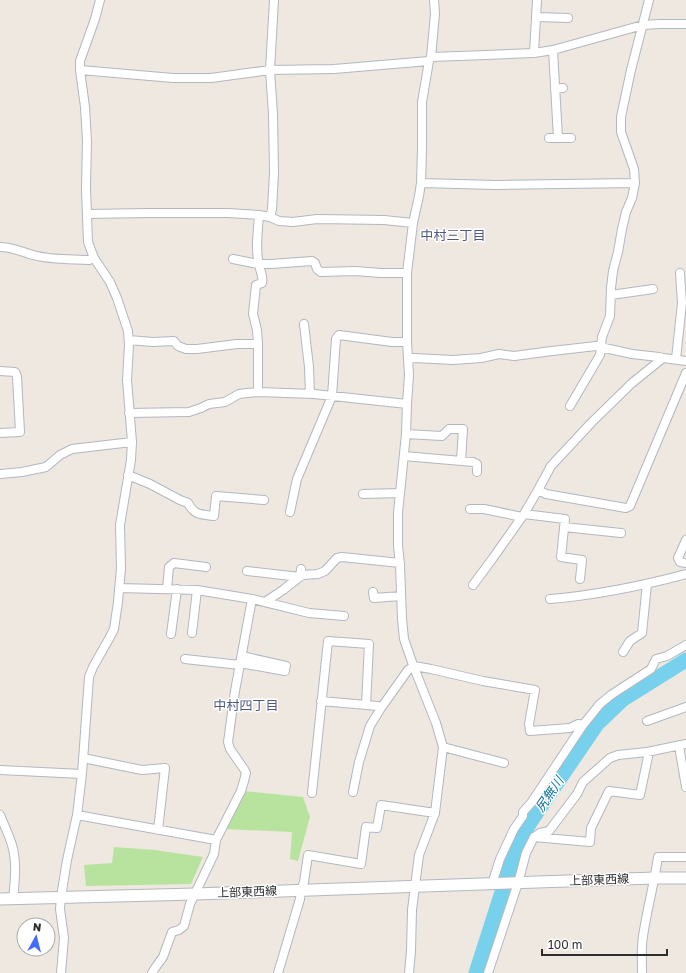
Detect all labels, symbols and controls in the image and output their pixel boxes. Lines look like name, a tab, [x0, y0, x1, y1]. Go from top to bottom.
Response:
district label: 中村三丁目	[420, 227, 486, 243]
district label: 中村四丁目	[213, 697, 279, 713]
water label: 尻無川	[531, 772, 568, 815]
street label: 上部東西線	[569, 871, 629, 888]
street label: 上部東西線	[217, 883, 277, 900]
north arrow	[16, 917, 56, 957]
text: N	[32, 920, 42, 934]
scale bar	[542, 931, 667, 957]
text: 100 m	[548, 937, 582, 952]

